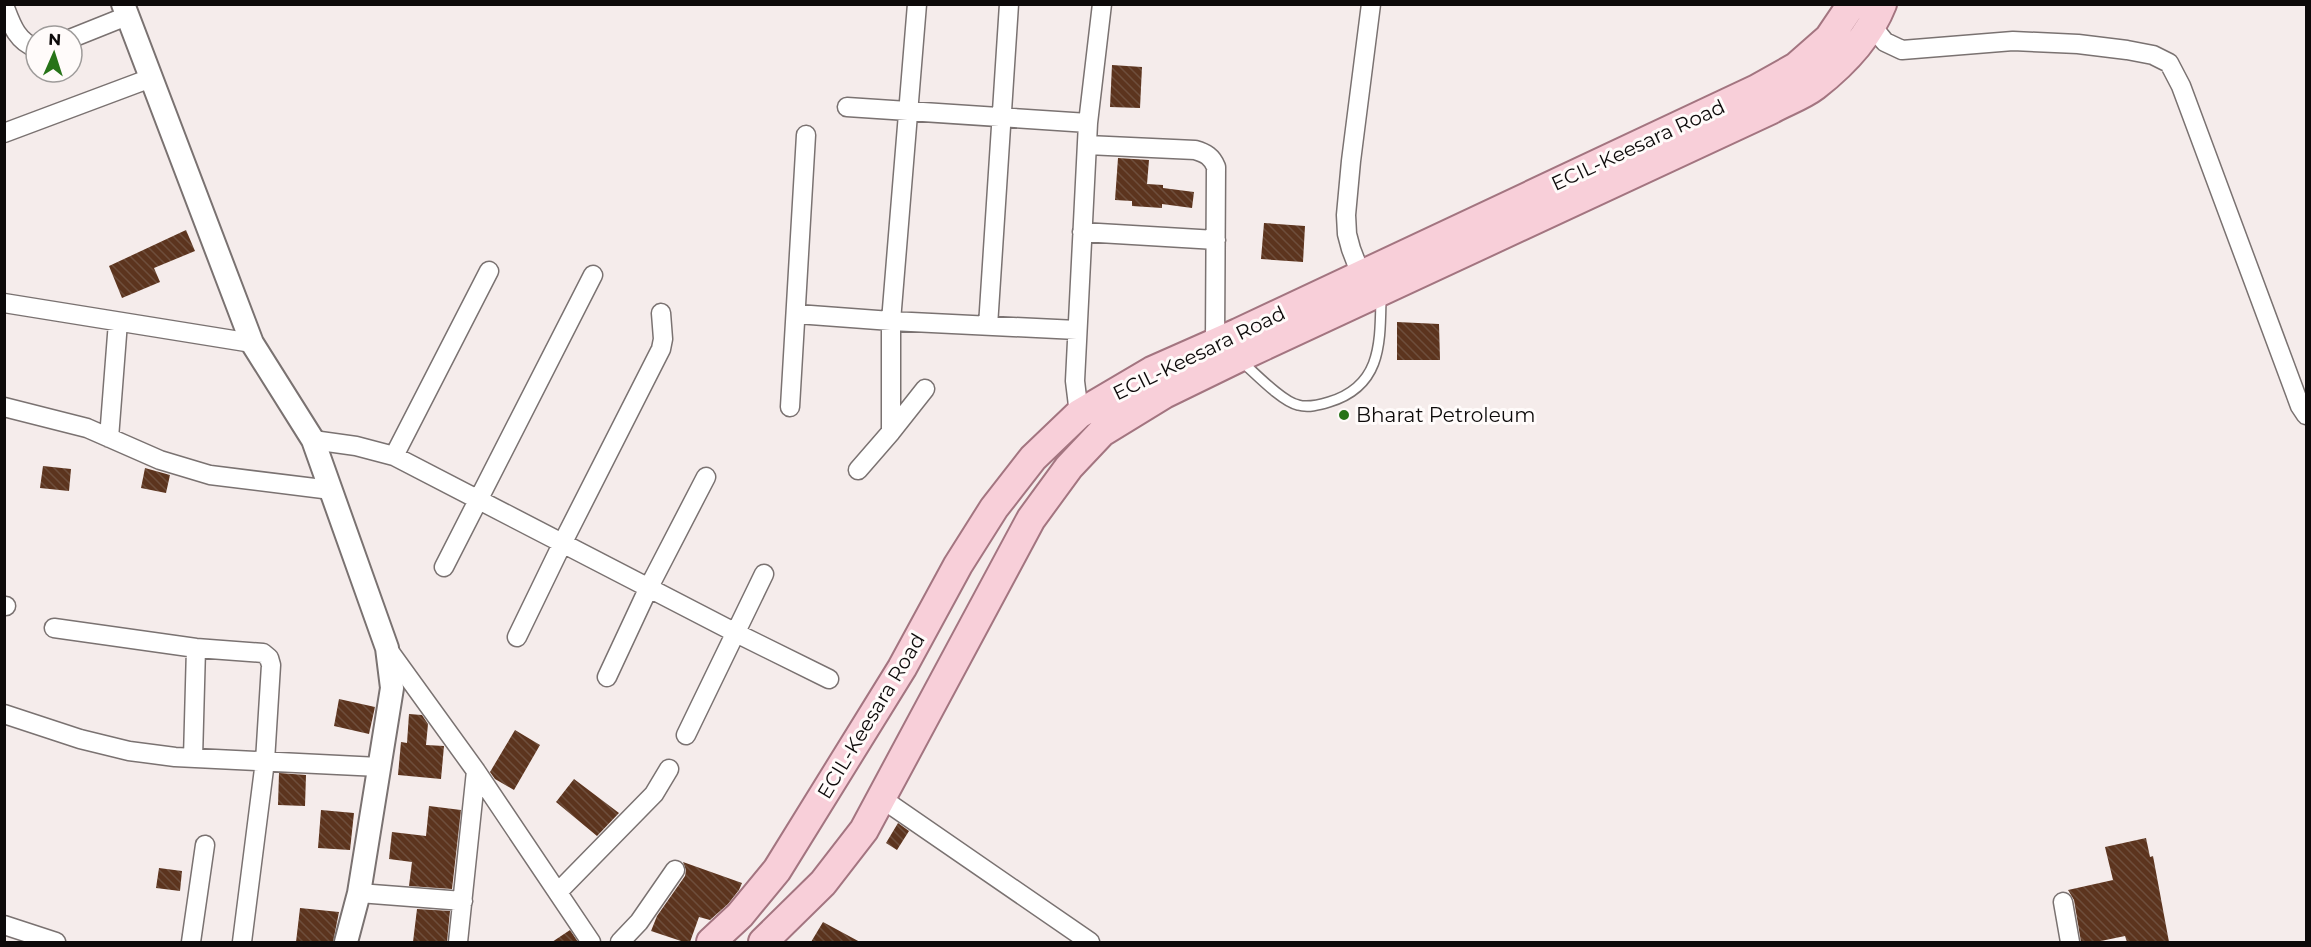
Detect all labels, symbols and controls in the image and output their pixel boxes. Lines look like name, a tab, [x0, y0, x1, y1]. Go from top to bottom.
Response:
north arrow	[24, 24, 84, 84]
text: N	[48, 30, 62, 49]
street label: ECIL-Keesara Road	[1547, 94, 1729, 196]
street label: ECIL-Keesara Road	[1109, 301, 1289, 405]
place label: Bharat Petroleum	[1356, 403, 1536, 427]
marker: Bharat Petroleum	[1337, 408, 1351, 422]
street label: ECIL-Keesara Road	[812, 629, 930, 803]

